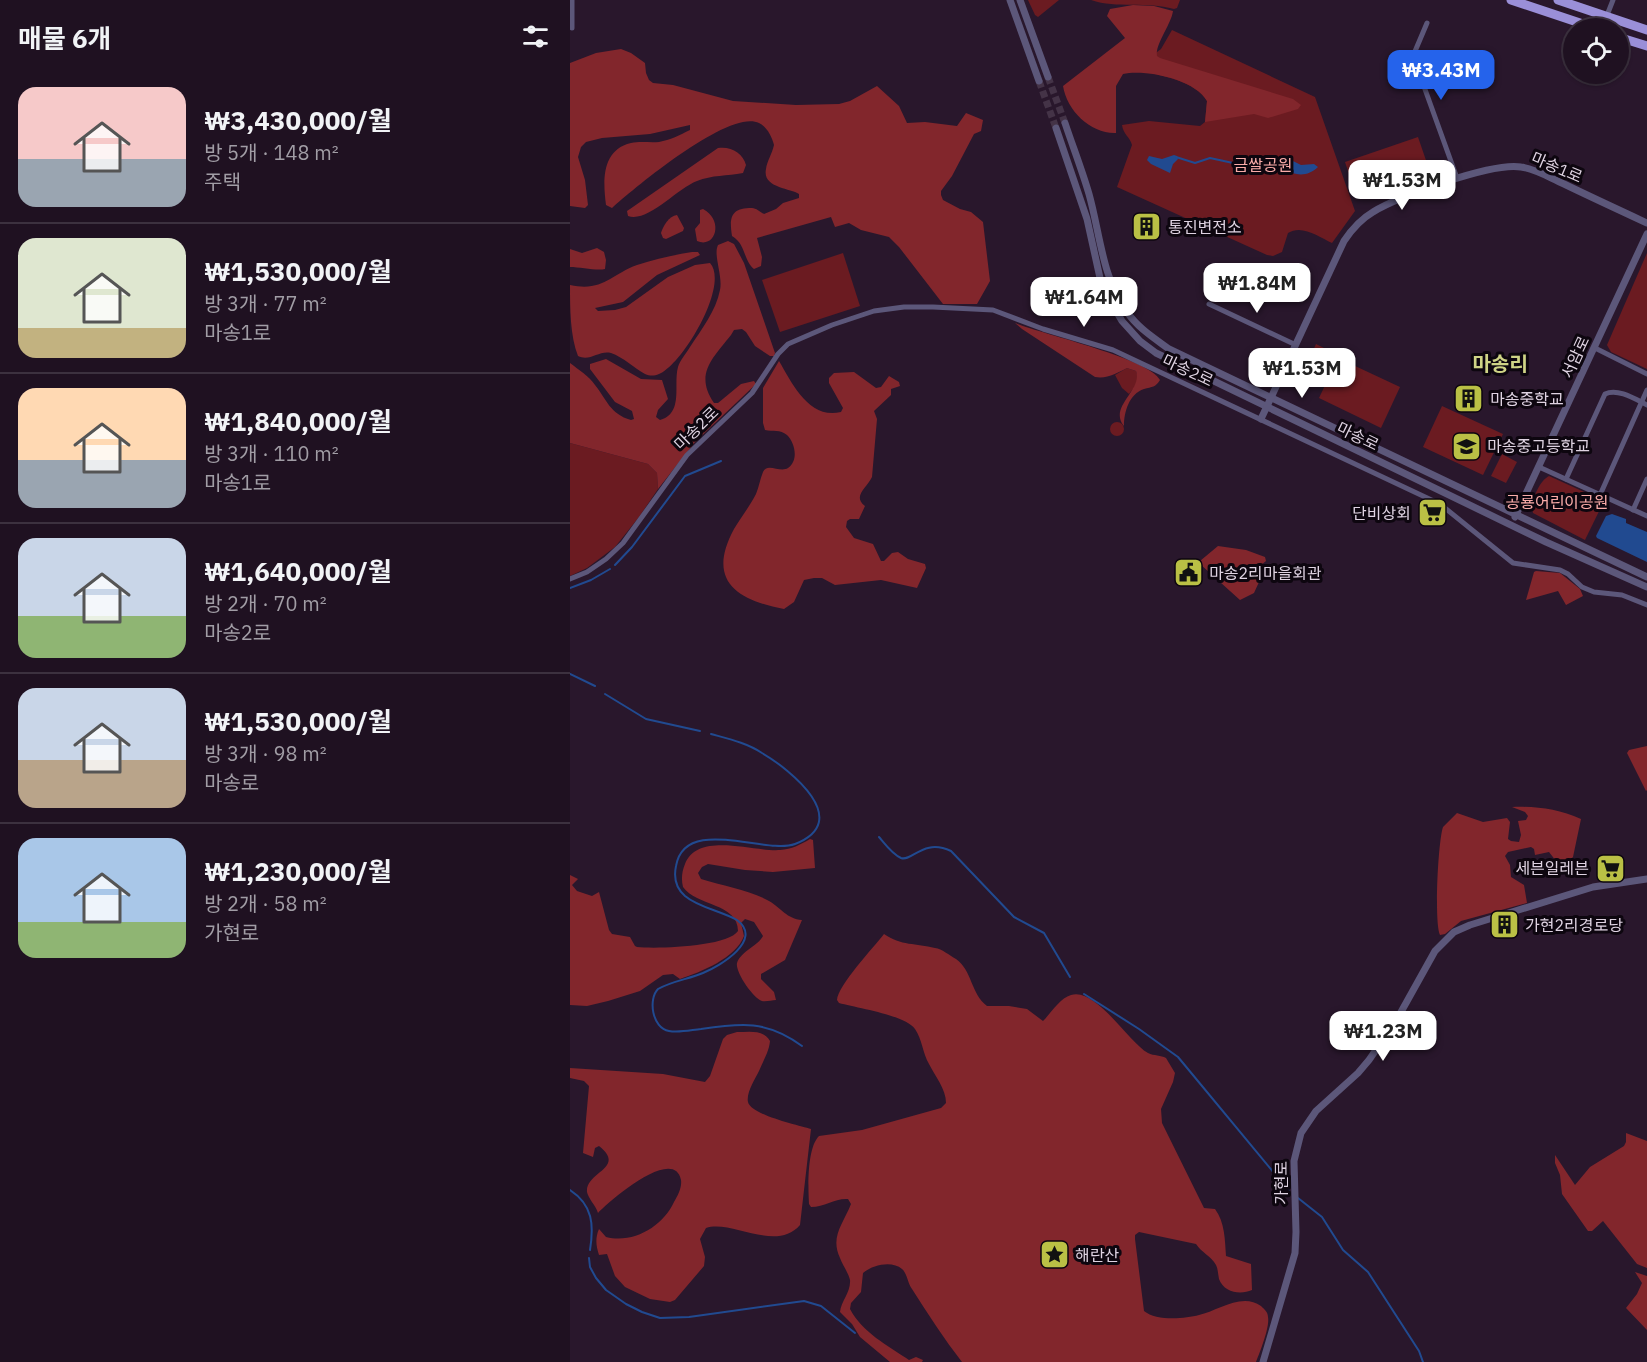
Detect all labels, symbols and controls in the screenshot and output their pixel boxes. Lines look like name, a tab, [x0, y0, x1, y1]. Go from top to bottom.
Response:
map controls	[1563, 18, 1629, 84]
button: locate	[1563, 18, 1629, 84]
icon: filters	[519, 20, 552, 53]
text: 매물 6개	[18, 21, 112, 55]
pin: ₩3.43M	[1392, 50, 1490, 101]
text: ₩3.43M	[1401, 56, 1481, 83]
text: ₩3,430,000/월	[204, 103, 392, 137]
icon: home	[66, 111, 138, 183]
text: 방 5개 · 148 m²	[204, 139, 339, 166]
street label: 마송1로	[1528, 147, 1586, 187]
park label: 금쌀공원	[1234, 155, 1292, 175]
pin: ₩1.53M	[1353, 160, 1451, 211]
text: ₩1.53M	[1362, 166, 1442, 193]
text: 주택	[204, 168, 241, 195]
building icon: 통진변전소	[1131, 211, 1163, 243]
place label: 통진변전소	[1168, 217, 1242, 237]
text: ₩1,530,000/월	[204, 254, 392, 288]
icon: home	[66, 262, 138, 334]
pin: ₩1.84M	[1208, 263, 1306, 314]
text: ₩1.84M	[1217, 269, 1297, 296]
pin: ₩1.64M	[1035, 277, 1133, 328]
text: ₩1.64M	[1044, 283, 1124, 310]
text: 방 3개 · 77 m²	[204, 290, 327, 317]
text: 마송1로	[204, 319, 271, 346]
street label: 서암로	[1557, 333, 1594, 381]
pin: ₩1.53M	[1253, 348, 1351, 399]
street label: 마송2로	[1159, 350, 1217, 391]
district label: 마송리	[1472, 350, 1528, 377]
text: ₩1.53M	[1262, 354, 1342, 381]
building icon: 마송중학교	[1453, 383, 1485, 415]
place label: 마송중학교	[1490, 389, 1564, 409]
street label: 마송2로	[670, 402, 722, 454]
text: ₩1,840,000/월	[204, 404, 392, 438]
icon: home	[66, 412, 138, 484]
street label: 마송로	[1334, 417, 1382, 455]
school or university icon: 마송중고등학교	[1450, 430, 1482, 462]
place label: 마송중고등학교	[1487, 436, 1590, 456]
text: 방 3개 · 110 m²	[204, 440, 339, 467]
text: 마송1로	[204, 469, 271, 496]
park label: 공룡어린이공원	[1505, 492, 1609, 512]
supermarket icon: 단비상회	[1416, 497, 1448, 529]
place label: 단비상회	[1352, 503, 1411, 523]
text: ₩1,640,000/월	[204, 554, 392, 588]
public building icon: 마송2리마을회관	[1172, 557, 1204, 589]
icon: home	[66, 562, 138, 634]
place label: 마송2리마을회관	[1209, 563, 1322, 583]
text: 방 2개 · 70 m²	[204, 590, 327, 617]
text: 마송2로	[204, 619, 271, 646]
text: ₩1,530,000/월	[204, 704, 392, 738]
icon: home	[66, 712, 138, 784]
text: 방 3개 · 98 m²	[204, 740, 327, 767]
text: 마송로	[204, 769, 259, 796]
supermarket icon: 세븐일레븐	[1594, 852, 1626, 884]
text: ₩1,230,000/월	[204, 854, 392, 888]
place label: 세븐일레븐	[1515, 858, 1589, 878]
icon: home	[66, 862, 138, 934]
text: 방 2개 · 58 m²	[204, 890, 327, 917]
building icon: 가현2리경로당	[1488, 909, 1520, 941]
place label: 가현2리경로당	[1525, 915, 1623, 935]
text: 가현로	[204, 919, 259, 946]
pin: ₩1.23M	[1334, 1011, 1432, 1062]
text: ₩1.23M	[1343, 1017, 1423, 1044]
street label: 가현로	[1271, 1161, 1291, 1205]
place icon: 해란산	[1038, 1239, 1070, 1271]
place label: 해란산	[1075, 1245, 1119, 1265]

